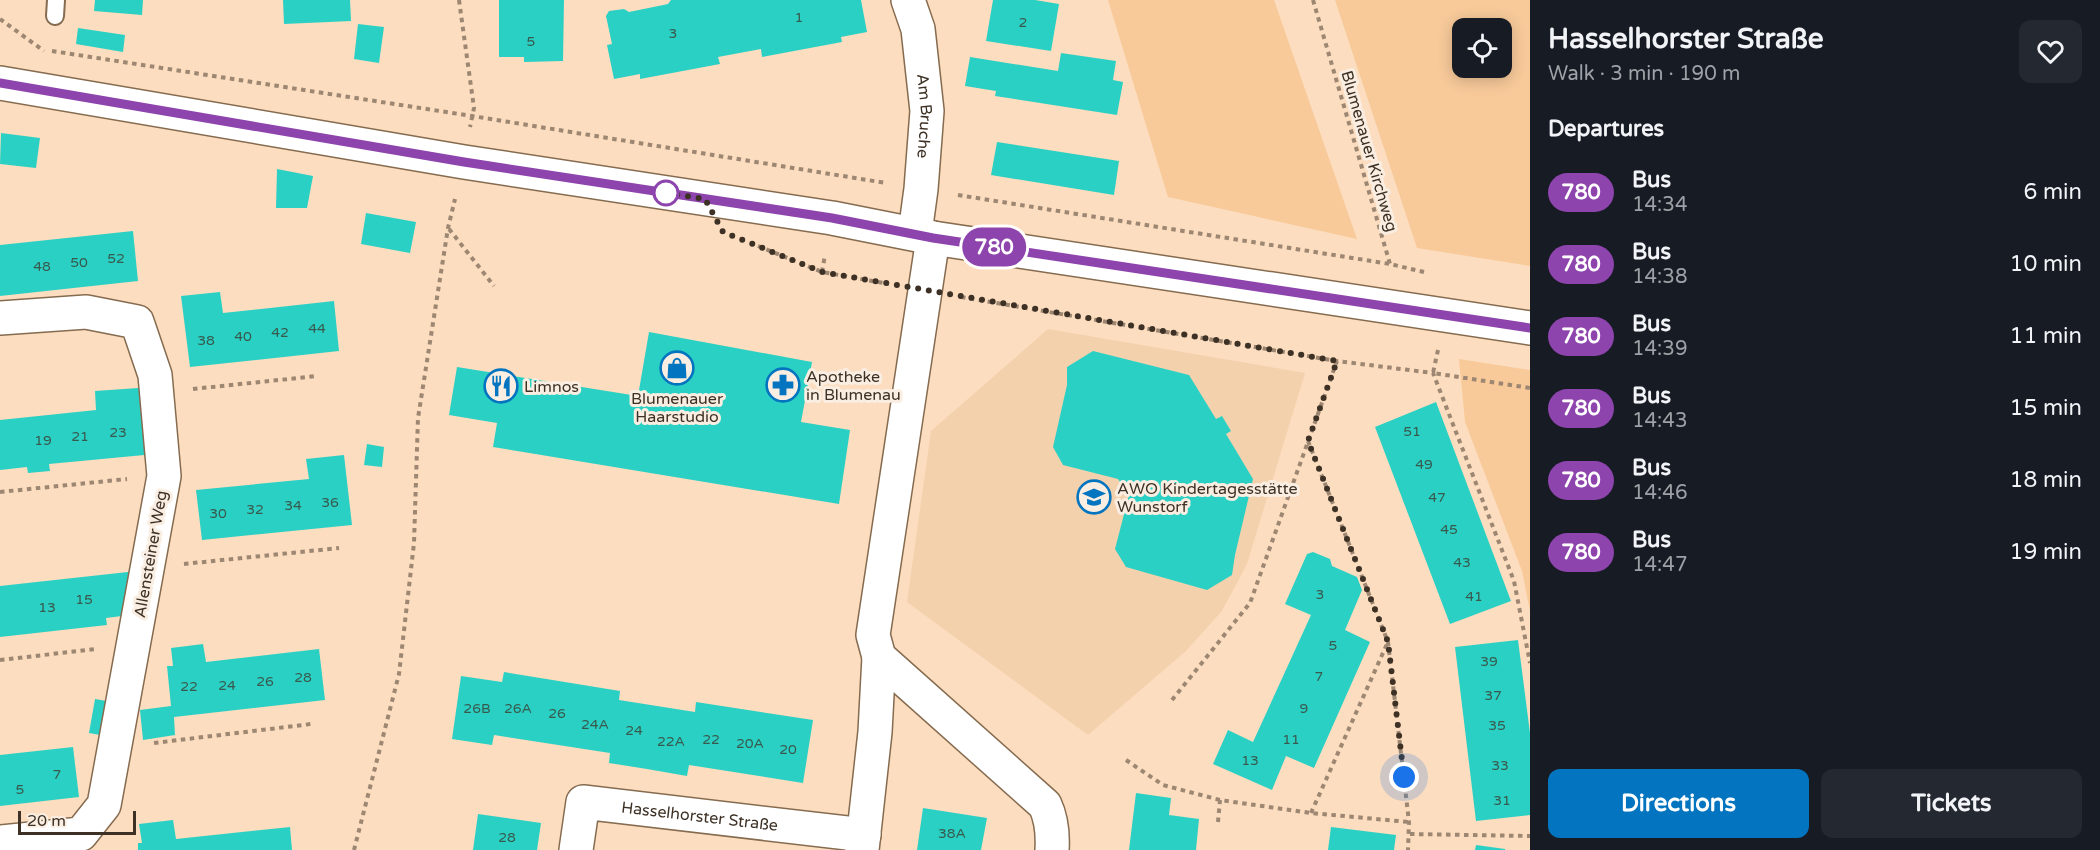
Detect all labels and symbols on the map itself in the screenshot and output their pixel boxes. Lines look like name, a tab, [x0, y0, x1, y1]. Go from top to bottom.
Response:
house number: 1	[795, 9, 803, 26]
house number: 2	[1019, 14, 1027, 31]
house number: 3	[669, 25, 677, 42]
house number: 5	[527, 33, 535, 50]
street label: Blumenauer Kirchweg	[1336, 68, 1402, 234]
street label: Am Bruche	[912, 73, 936, 159]
unlabelled marker	[653, 180, 679, 206]
line badge: 780	[960, 228, 1028, 266]
house number: 52	[107, 250, 125, 267]
house number: 50	[70, 254, 88, 271]
house number: 48	[33, 258, 51, 275]
house number: 44	[308, 320, 326, 337]
house number: 42	[271, 324, 289, 341]
house number: 40	[234, 328, 252, 345]
house number: 38	[197, 332, 215, 349]
shop icon: Blumenauer Haarstudio	[659, 350, 695, 386]
pharmacy icon: Apotheke in Blumenau	[765, 367, 801, 403]
place label: Apotheke in Blumenau	[806, 367, 901, 405]
restaurant icon: Limnos	[483, 368, 519, 404]
place label: Limnos	[524, 377, 579, 397]
place label: Blumenauer Haarstudio	[631, 389, 724, 427]
house number: 51	[1403, 423, 1421, 440]
house number: 23	[109, 424, 127, 441]
house number: 21	[71, 428, 89, 445]
house number: 19	[34, 432, 52, 449]
house number: 49	[1415, 456, 1433, 473]
school or university icon: AWO Kindertagesstätte Wunstorf	[1076, 479, 1112, 515]
place label: AWO Kindertagesstätte Wunstorf	[1117, 479, 1298, 517]
street label: Allensteiner Weg	[130, 489, 172, 619]
house number: 47	[1428, 489, 1446, 506]
house number: 36	[321, 494, 339, 511]
house number: 34	[284, 497, 302, 514]
house number: 32	[246, 501, 264, 518]
house number: 30	[209, 505, 227, 522]
house number: 45	[1440, 521, 1458, 538]
house number: 43	[1453, 554, 1471, 571]
house number: 3	[1316, 586, 1324, 603]
house number: 41	[1465, 588, 1483, 605]
house number: 15	[75, 591, 93, 608]
house number: 13	[38, 599, 56, 616]
house number: 5	[1329, 637, 1337, 654]
house number: 39	[1480, 653, 1498, 670]
house number: 7	[1315, 668, 1323, 685]
house number: 28	[294, 669, 312, 686]
house number: 26	[256, 673, 274, 690]
house number: 24	[218, 677, 236, 694]
house number: 22	[180, 678, 198, 695]
house number: 37	[1484, 687, 1502, 704]
house number: 26B	[463, 700, 491, 717]
house number: 26A	[504, 700, 532, 717]
house number: 9	[1300, 700, 1308, 717]
house number: 26	[548, 705, 566, 722]
house number: 24A	[581, 716, 609, 733]
house number: 35	[1488, 717, 1506, 734]
house number: 24	[625, 722, 643, 739]
house number: 22	[702, 731, 720, 748]
house number: 11	[1282, 731, 1300, 748]
house number: 22A	[657, 733, 685, 750]
house number: 20A	[736, 735, 764, 752]
house number: 20	[779, 741, 797, 758]
house number: 13	[1241, 752, 1259, 769]
house number: 33	[1491, 757, 1509, 774]
your location	[1389, 762, 1419, 792]
house number: 7	[53, 766, 61, 783]
house number: 5	[16, 781, 24, 798]
house number: 31	[1493, 792, 1511, 809]
street label: Hasselhorster Straße	[620, 798, 779, 836]
scale bar	[18, 808, 136, 836]
house number: 38A	[938, 825, 966, 842]
house number: 28	[498, 829, 516, 846]

